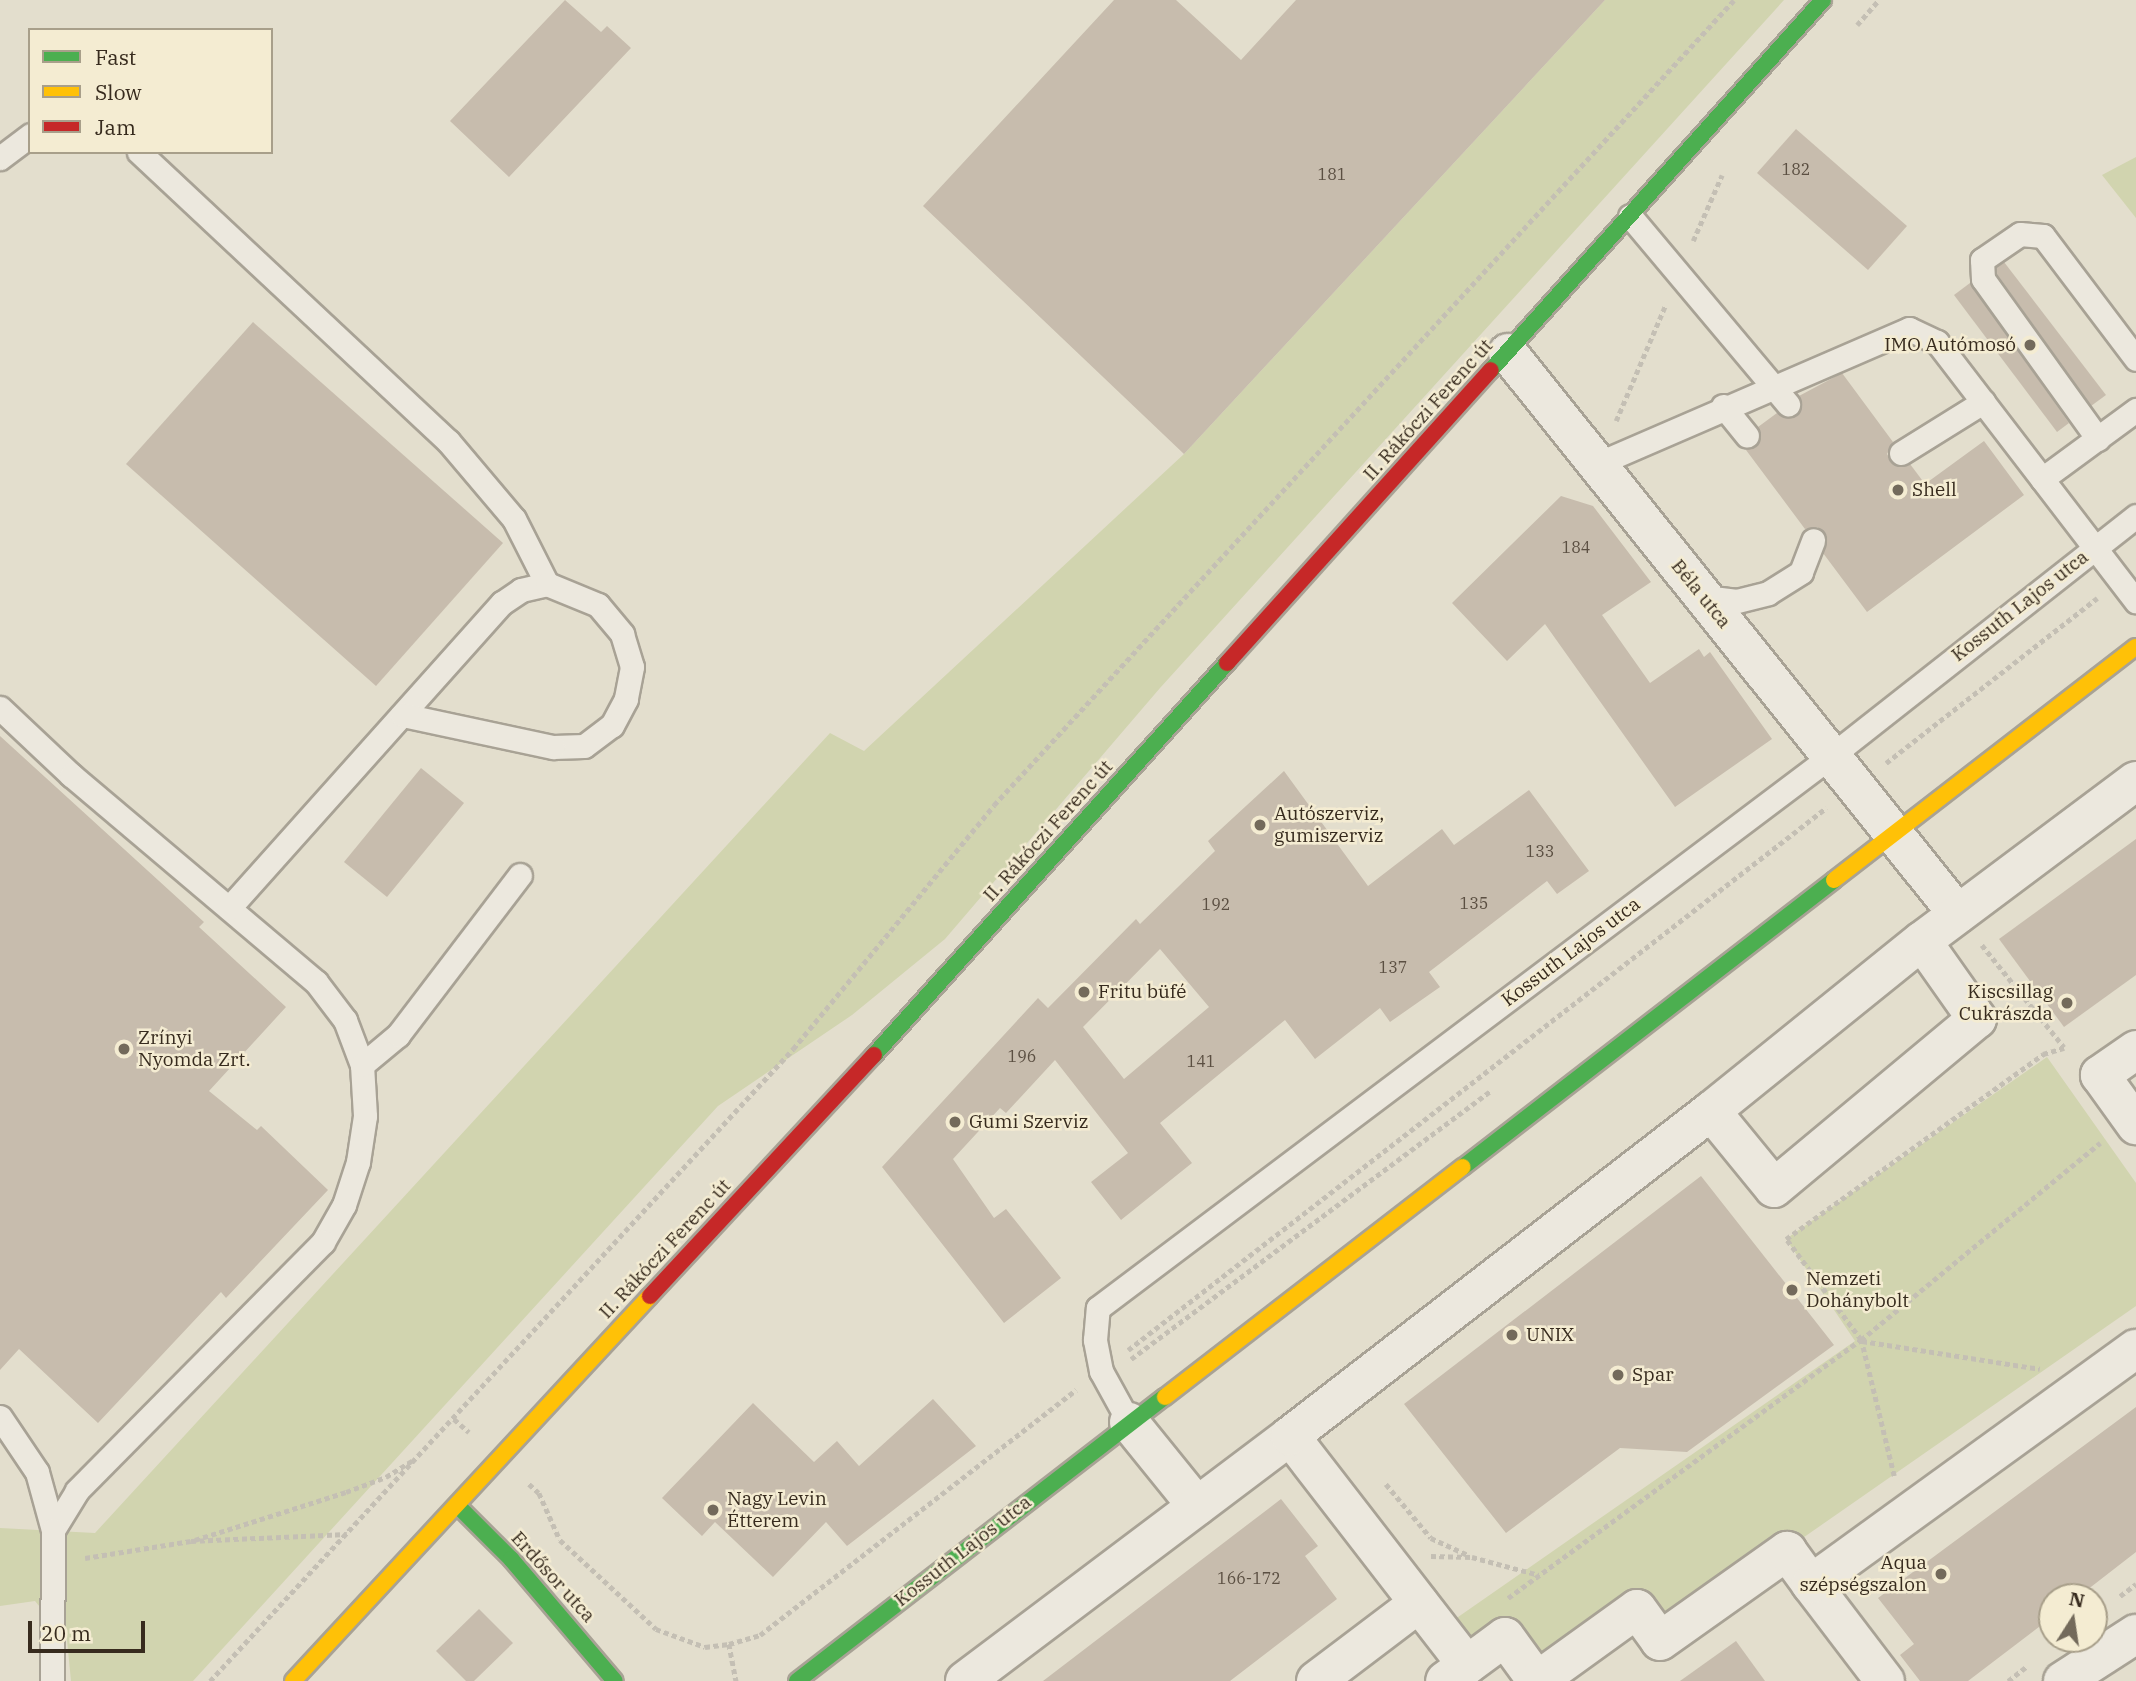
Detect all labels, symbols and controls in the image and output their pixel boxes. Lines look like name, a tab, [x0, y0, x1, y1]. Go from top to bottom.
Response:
legend	[28, 28, 273, 154]
text: Fast	[95, 43, 136, 71]
text: Slow	[95, 78, 142, 106]
text: Jam	[95, 113, 136, 141]
house number: 182	[1782, 159, 1810, 179]
house number: 181	[1318, 164, 1346, 184]
place label: IMO Autómosó	[1884, 334, 2016, 356]
street label: II. Rákóczi Ferenc út	[1359, 335, 1497, 485]
marker: IMO Autómosó	[2022, 337, 2038, 353]
place label: Shell	[1912, 479, 1957, 501]
marker: Shell	[1890, 482, 1906, 498]
house number: 184	[1562, 537, 1590, 557]
street label: Kossuth Lajos utca	[1947, 546, 2093, 666]
street label: Béla utca	[1666, 555, 1736, 633]
street label: II. Rákóczi Ferenc út	[979, 756, 1117, 906]
place label: Autószerviz, gumiszerviz	[1274, 803, 1384, 847]
marker: Autószerviz, gumiszerviz	[1252, 817, 1268, 833]
house number: 133	[1526, 841, 1554, 861]
house number: 135	[1460, 893, 1488, 913]
street label: Kossuth Lajos utca	[1497, 893, 1645, 1011]
house number: 192	[1202, 894, 1230, 914]
house number: 137	[1379, 957, 1407, 977]
place label: Fritu büfé	[1098, 981, 1186, 1003]
place label: Kiscsillag Cukrászda	[1959, 981, 2053, 1025]
marker: Fritu büfé	[1076, 984, 1092, 1000]
marker: Kiscsillag Cukrászda	[2059, 995, 2075, 1011]
place label: Zrínyi Nyomda Zrt.	[138, 1027, 251, 1071]
marker: Zrínyi Nyomda Zrt.	[116, 1041, 132, 1057]
house number: 196	[1008, 1046, 1036, 1066]
house number: 141	[1187, 1051, 1215, 1071]
place label: Gumi Szerviz	[969, 1111, 1088, 1133]
marker: Gumi Szerviz	[947, 1114, 963, 1130]
street label: II. Rákóczi Ferenc út	[595, 1175, 735, 1323]
place label: Nemzeti Dohánybolt	[1806, 1268, 1909, 1312]
marker: Nemzeti Dohánybolt	[1784, 1282, 1800, 1298]
place label: UNIX	[1526, 1324, 1574, 1346]
marker: UNIX	[1504, 1327, 1520, 1343]
place label: Spar	[1632, 1364, 1674, 1386]
marker: Spar	[1610, 1367, 1626, 1383]
place label: Nagy Levin Étterem	[727, 1488, 827, 1532]
street label: Kossuth Lajos utca	[890, 1491, 1036, 1611]
marker: Nagy Levin Étterem	[705, 1502, 721, 1518]
street label: Erdősor utca	[506, 1527, 600, 1627]
place label: Aqua szépségszalon	[1800, 1552, 1927, 1596]
marker: Aqua szépségszalon	[1933, 1566, 1949, 1582]
house number: 166-172	[1217, 1568, 1281, 1588]
north arrow	[2038, 1583, 2108, 1653]
text: N	[2067, 1586, 2087, 1613]
scale bar	[32, 1608, 149, 1652]
text: 20 m	[41, 1619, 91, 1647]

